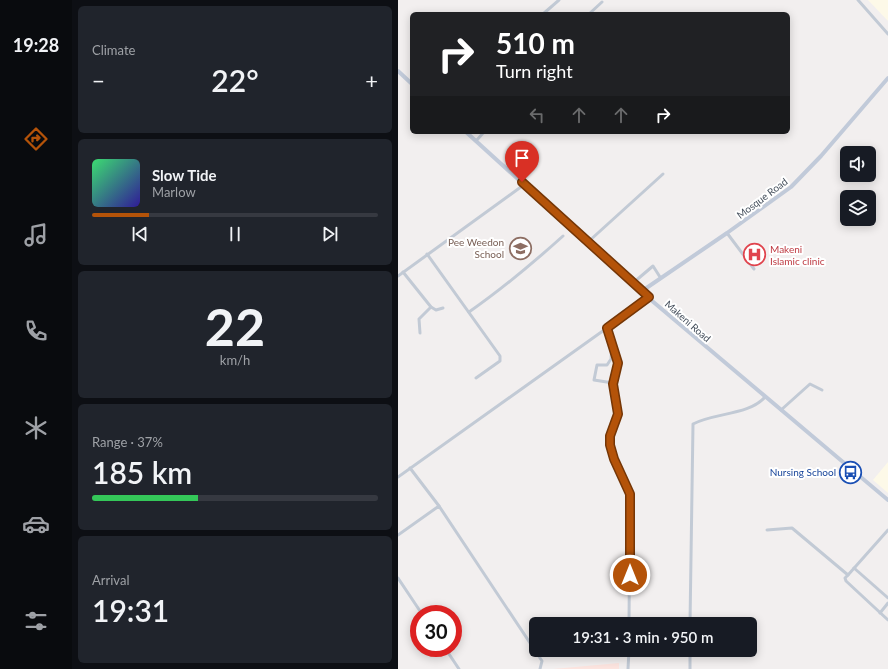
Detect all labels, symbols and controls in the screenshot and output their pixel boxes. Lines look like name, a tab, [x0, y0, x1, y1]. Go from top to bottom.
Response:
text: 510 m	[496, 26, 575, 60]
icon: right	[430, 28, 482, 80]
text: 19:28	[13, 34, 59, 56]
text: Climate	[92, 42, 135, 58]
text: Turn right	[496, 60, 573, 82]
text: 22°	[211, 62, 259, 98]
text: −	[92, 67, 105, 94]
text: +	[365, 67, 378, 94]
icon: left	[526, 104, 548, 126]
icon: ahead	[568, 104, 590, 126]
icon: ahead	[610, 104, 632, 126]
icon: right	[652, 104, 674, 126]
icon: directions	[22, 125, 50, 153]
pin	[505, 141, 539, 182]
map controls	[840, 146, 876, 226]
button: sound	[840, 146, 876, 182]
icon: arrive	[511, 147, 533, 169]
text: Slow Tide	[152, 166, 217, 184]
street label: Mosque Road	[734, 175, 790, 221]
text: Marlow	[152, 184, 196, 200]
button: layers	[840, 190, 876, 226]
icon: music	[22, 221, 50, 249]
icon: previous	[129, 223, 151, 245]
icon: pause	[224, 223, 246, 245]
icon: next	[319, 223, 341, 245]
school or university icon: Pee Weedon School	[507, 235, 533, 261]
place label: Pee Weedon School	[448, 236, 504, 260]
hospital icon: Makeni Islamic clinic	[741, 242, 767, 268]
place label: Makeni Islamic clinic	[770, 243, 825, 267]
text: 22	[205, 295, 265, 357]
street label: Makeni Road	[663, 298, 713, 344]
icon: phone	[22, 317, 50, 345]
text: km/h	[220, 352, 250, 368]
icon: climate	[22, 414, 50, 442]
text: Range · 37%	[92, 434, 163, 450]
text: 185 km	[92, 454, 192, 490]
bus stop icon: Nursing School	[838, 459, 864, 485]
place label: Nursing School	[770, 466, 836, 478]
icon: car	[22, 510, 50, 538]
position arrow	[609, 554, 651, 596]
text: Arrival	[92, 572, 129, 588]
text: 19:31	[92, 592, 169, 628]
speed limit sign: 30	[410, 605, 462, 657]
icon: filters	[22, 607, 50, 635]
text: 19:31 · 3 min · 950 m	[573, 628, 713, 646]

